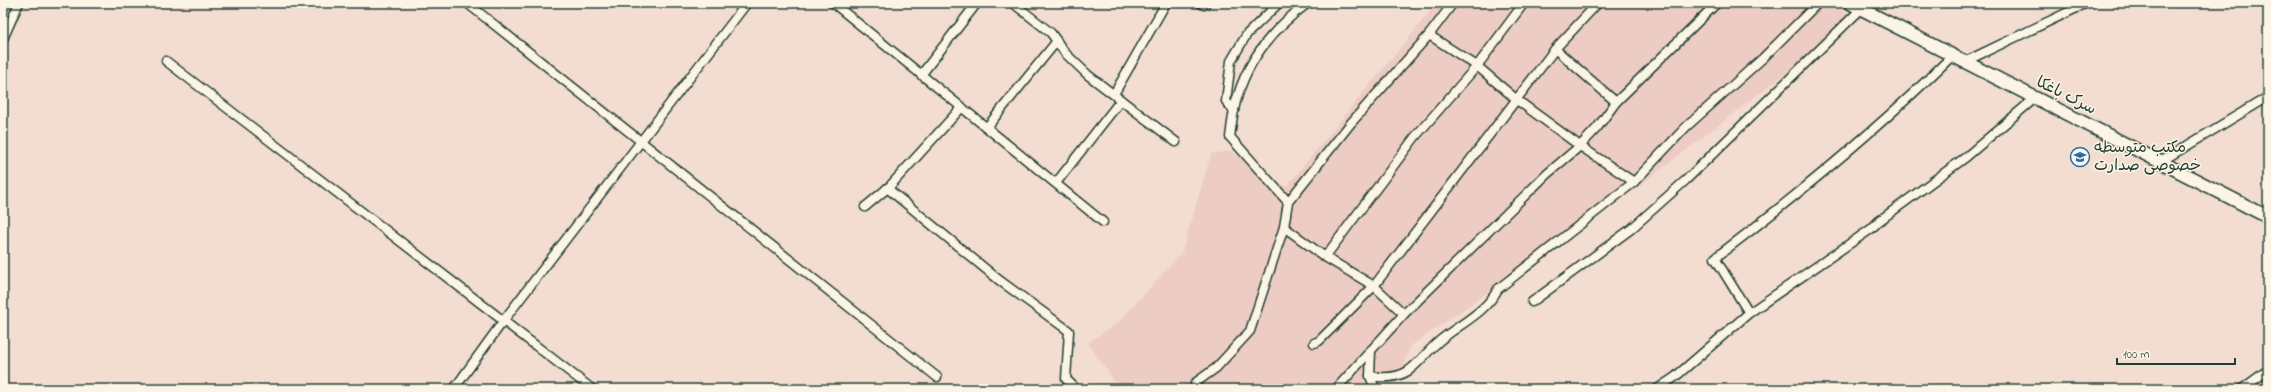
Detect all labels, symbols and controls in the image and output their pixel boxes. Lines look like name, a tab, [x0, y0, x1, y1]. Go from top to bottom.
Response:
street label: سرک باغکا	[2032, 71, 2100, 121]
place label: مکتب متوسطه خصوصی صدارت	[2094, 136, 2201, 178]
school or university icon: مکتب متوسطه خصوصی صدارت	[2069, 146, 2091, 168]
scale bar	[2117, 340, 2235, 366]
text: 100 m	[2123, 346, 2150, 364]

